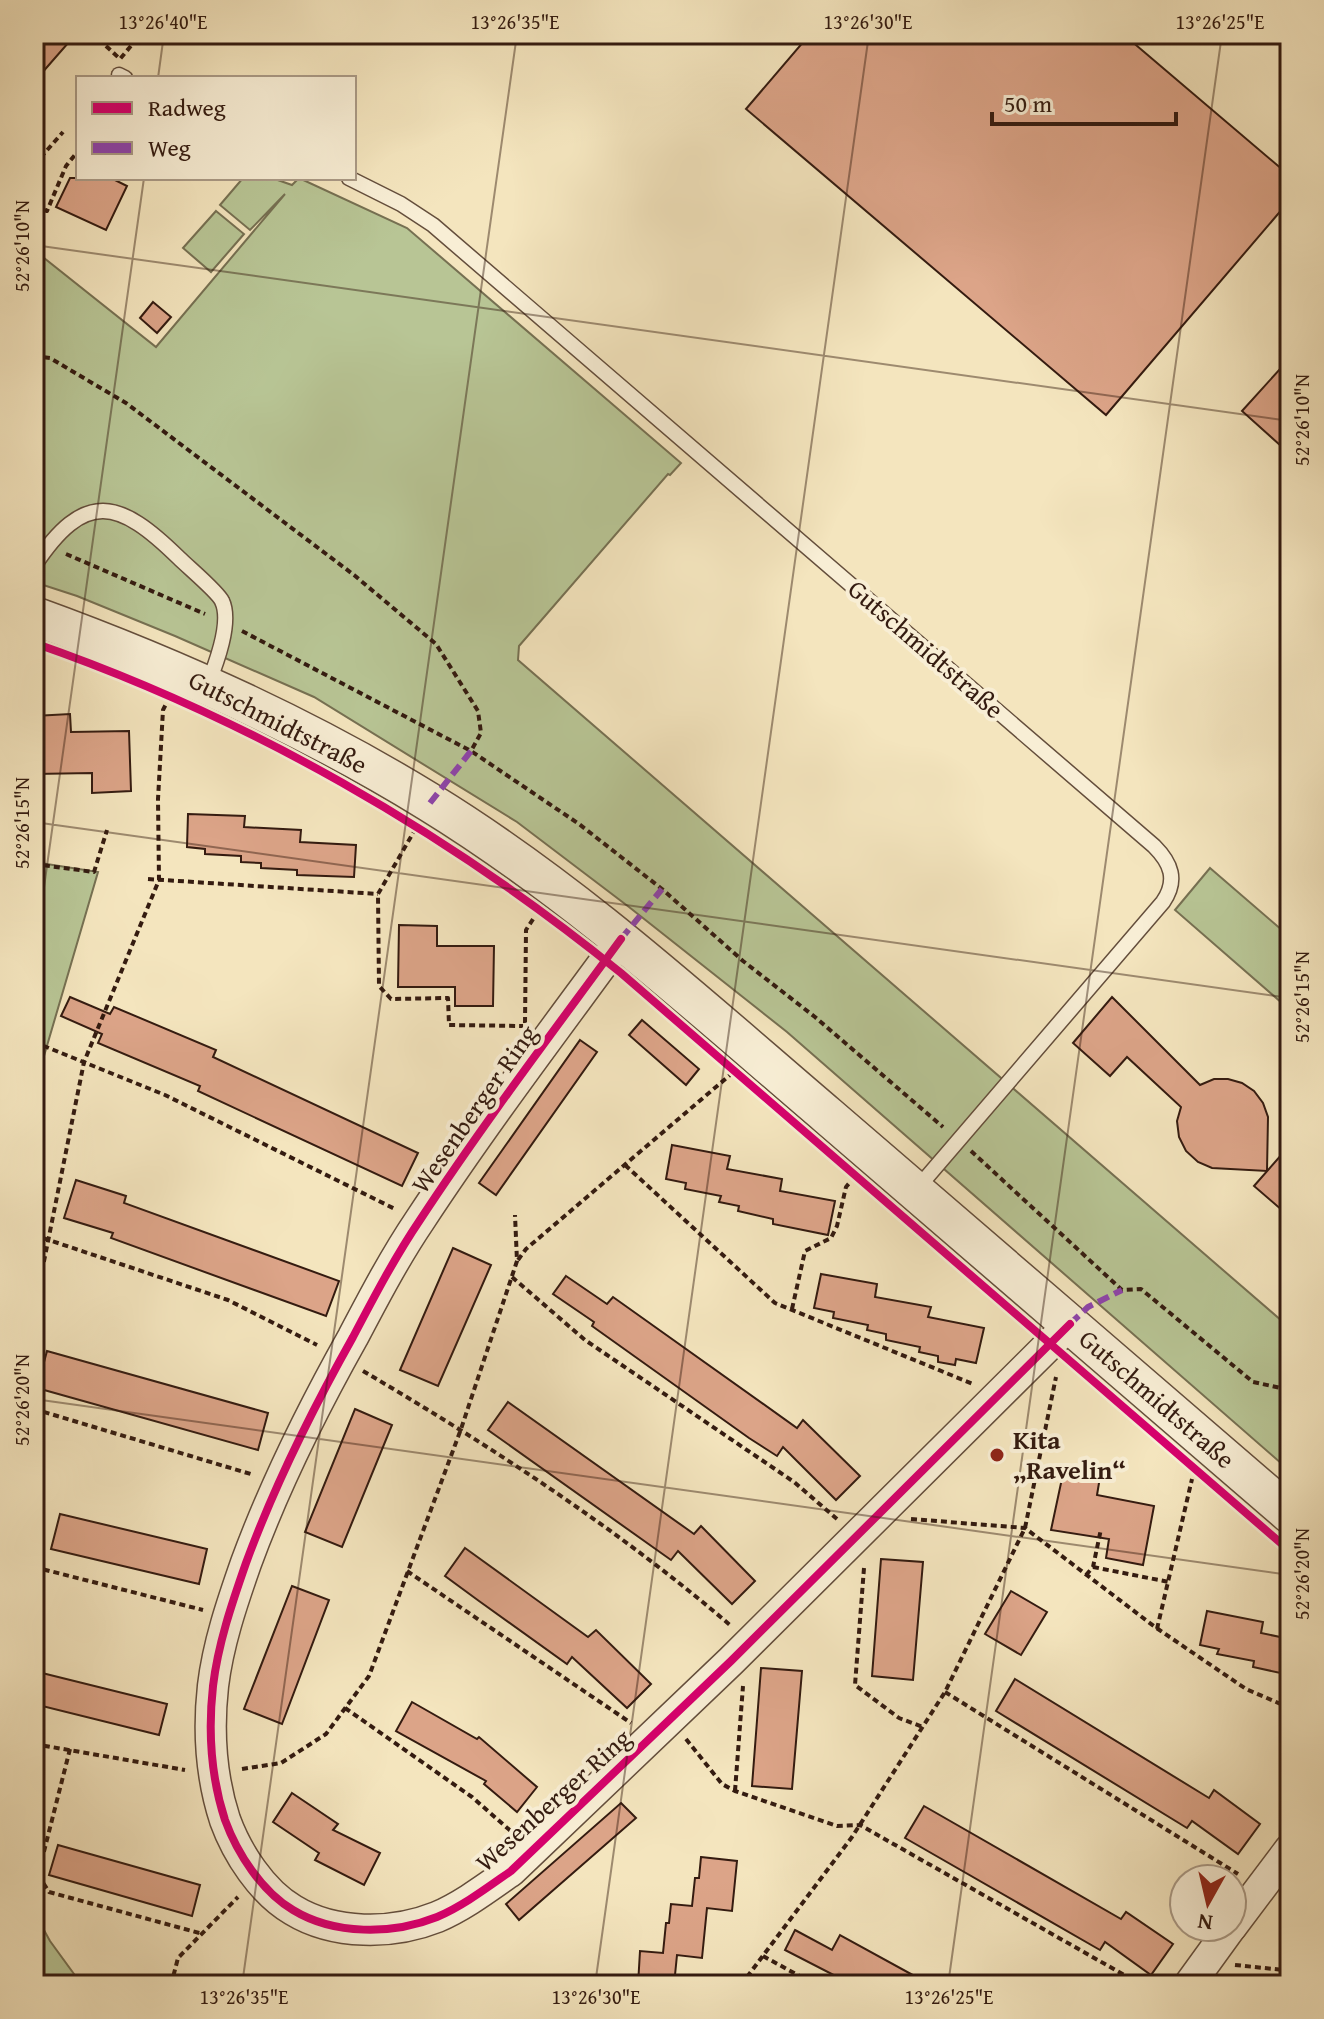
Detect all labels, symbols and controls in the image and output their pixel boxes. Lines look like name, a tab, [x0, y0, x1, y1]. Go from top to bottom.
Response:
text: 13°26'40"E	[119, 7, 207, 36]
text: 13°26'35"E	[471, 7, 559, 36]
text: 13°26'30"E	[824, 7, 912, 36]
text: 13°26'25"E	[1176, 7, 1264, 36]
legend	[76, 76, 356, 180]
scale bar	[992, 76, 1176, 126]
text: 50 m	[1004, 86, 1052, 121]
text: Radweg	[148, 90, 226, 125]
text: Weg	[148, 130, 191, 165]
text: 52°26'10"N	[7, 200, 36, 292]
text: 52°26'10"N	[1287, 374, 1316, 466]
street label: Gutschmidtstraße	[840, 570, 1013, 728]
street label: Gutschmidtstraße	[182, 660, 374, 783]
text: 52°26'15"N	[7, 777, 36, 869]
text: 52°26'15"N	[1287, 951, 1316, 1043]
street label: Wesenberger Ring	[401, 1016, 546, 1201]
street label: Gutschmidtstraße	[1071, 1320, 1244, 1478]
text: 52°26'20"N	[7, 1354, 36, 1446]
place label: Kita „Ravelin“	[1013, 1420, 1126, 1489]
marker: Kita „Ravelin“	[988, 1446, 1006, 1464]
text: 52°26'20"N	[1287, 1528, 1316, 1620]
street label: Wesenberger Ring	[466, 1719, 639, 1880]
north arrow	[1168, 1863, 1248, 1943]
text: N	[1195, 1906, 1215, 1940]
text: 13°26'35"E	[200, 1982, 288, 2011]
text: 13°26'30"E	[552, 1982, 640, 2011]
text: 13°26'25"E	[905, 1982, 993, 2011]

